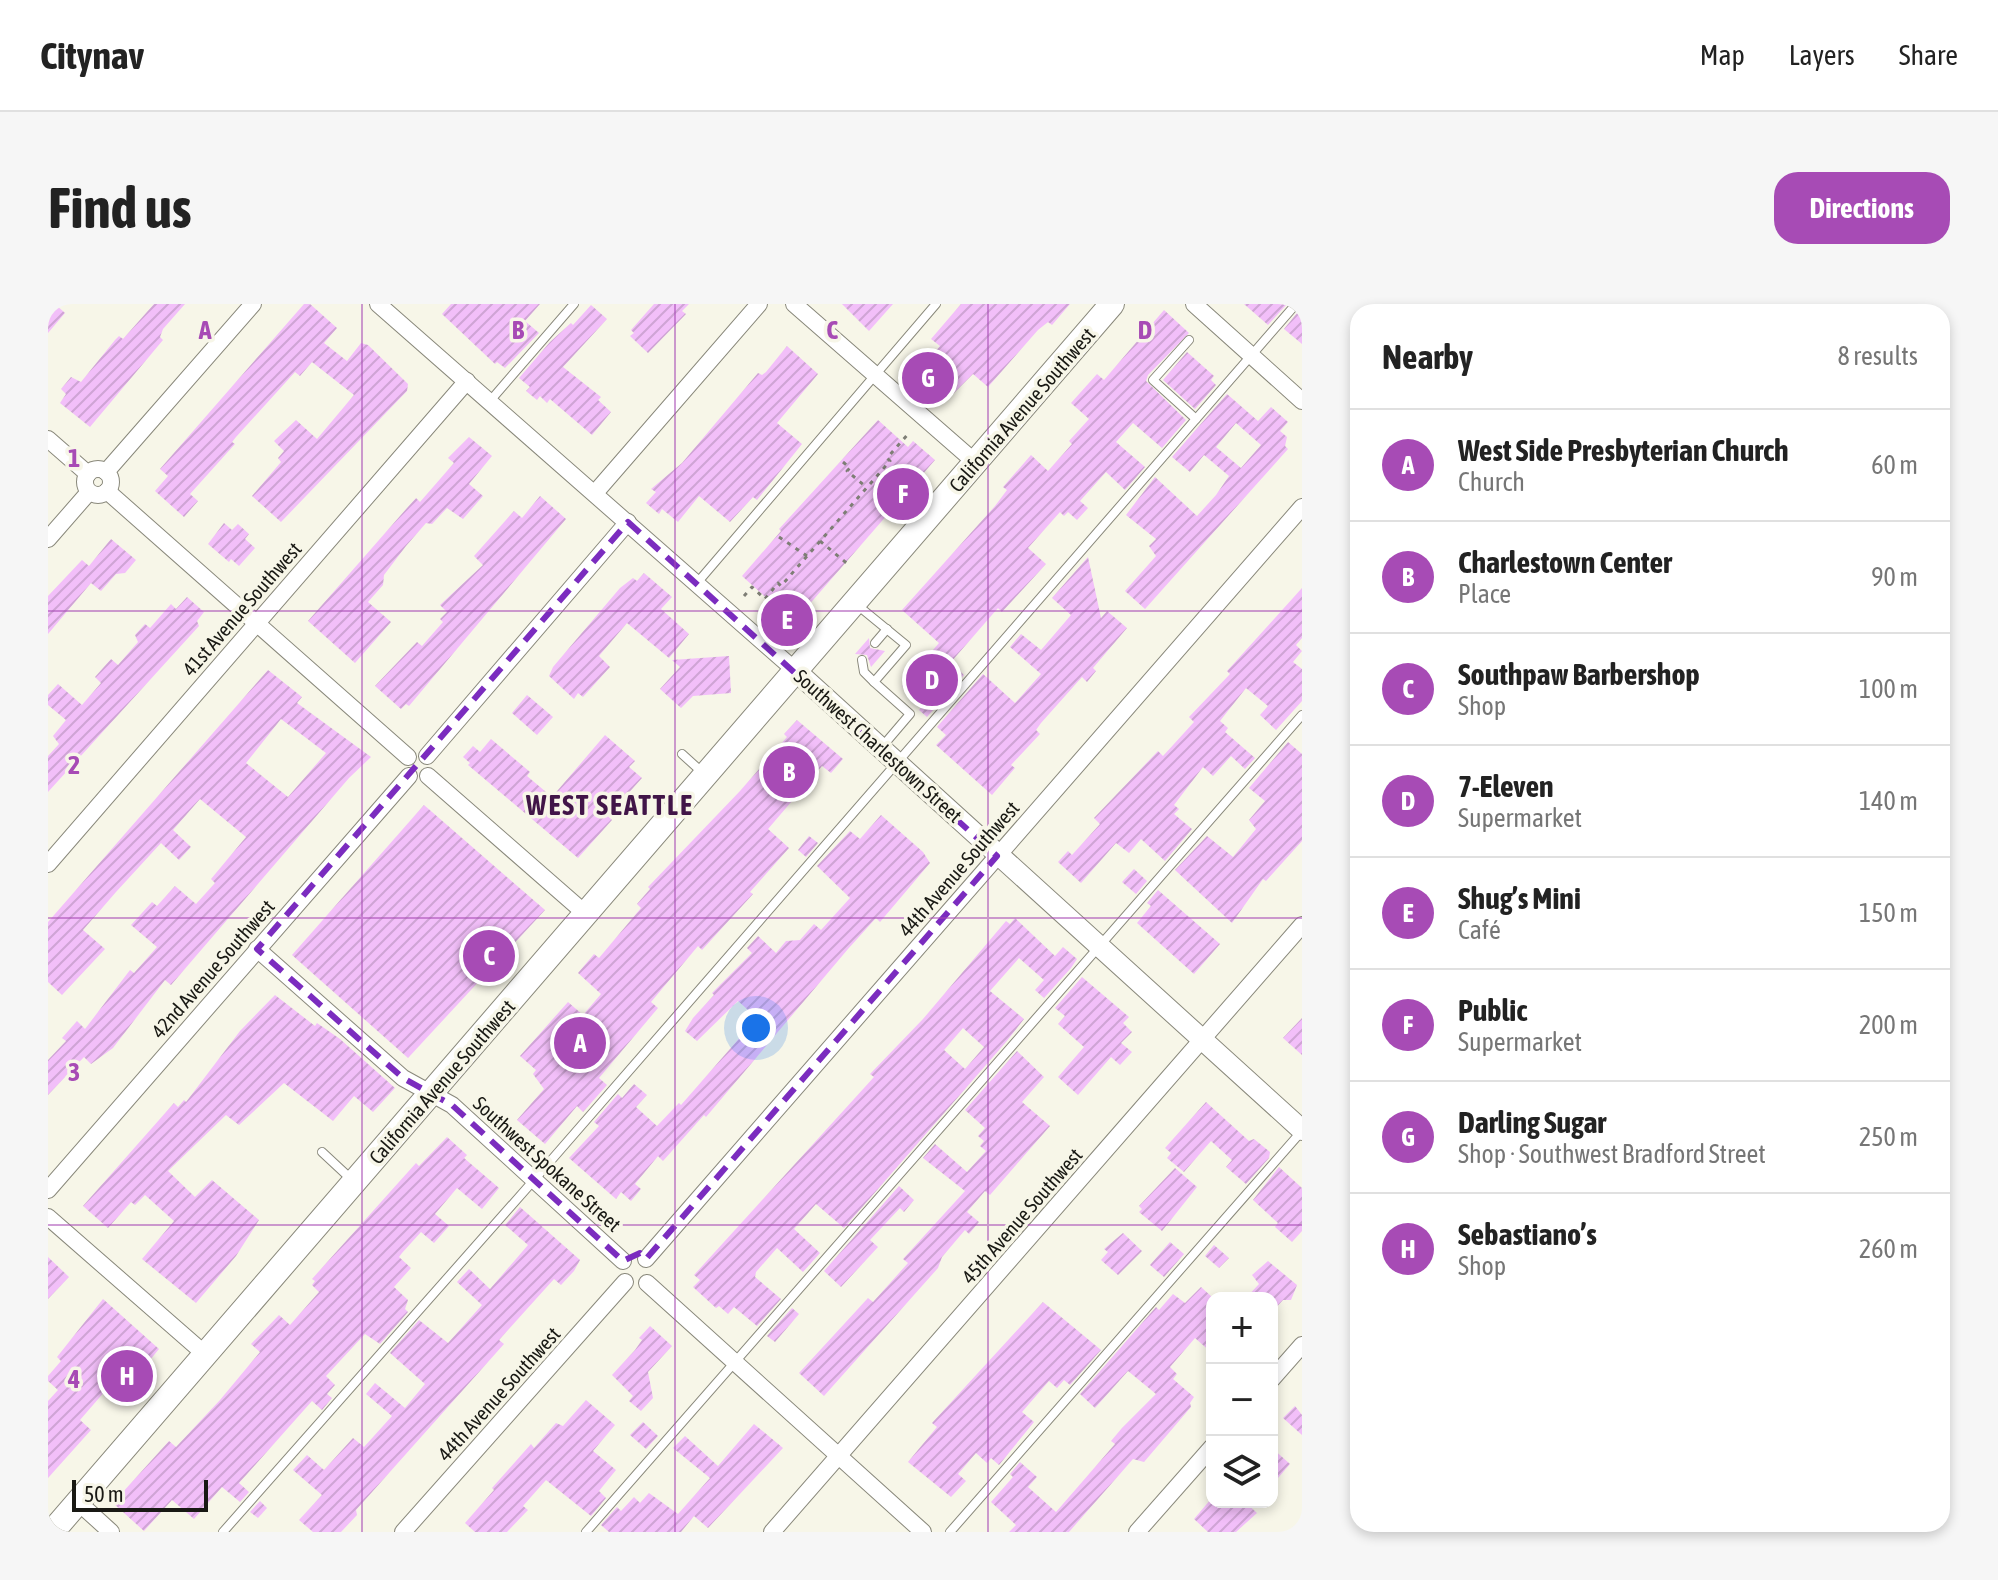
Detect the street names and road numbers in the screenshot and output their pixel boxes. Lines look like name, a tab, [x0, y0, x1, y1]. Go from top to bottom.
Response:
street label: California Avenue Southwest	[944, 323, 1099, 496]
street label: 41st Avenue Southwest	[177, 537, 306, 680]
street label: Southwest Charlestown Street	[790, 664, 967, 827]
street label: 44th Avenue Southwest	[894, 796, 1024, 941]
street label: 42nd Avenue Southwest	[146, 895, 279, 1042]
street label: California Avenue Southwest	[364, 995, 519, 1168]
street label: Southwest Spokane Street	[469, 1091, 626, 1236]
street label: 45th Avenue Southwest	[957, 1143, 1087, 1288]
street label: 44th Avenue Southwest	[433, 1322, 565, 1465]

